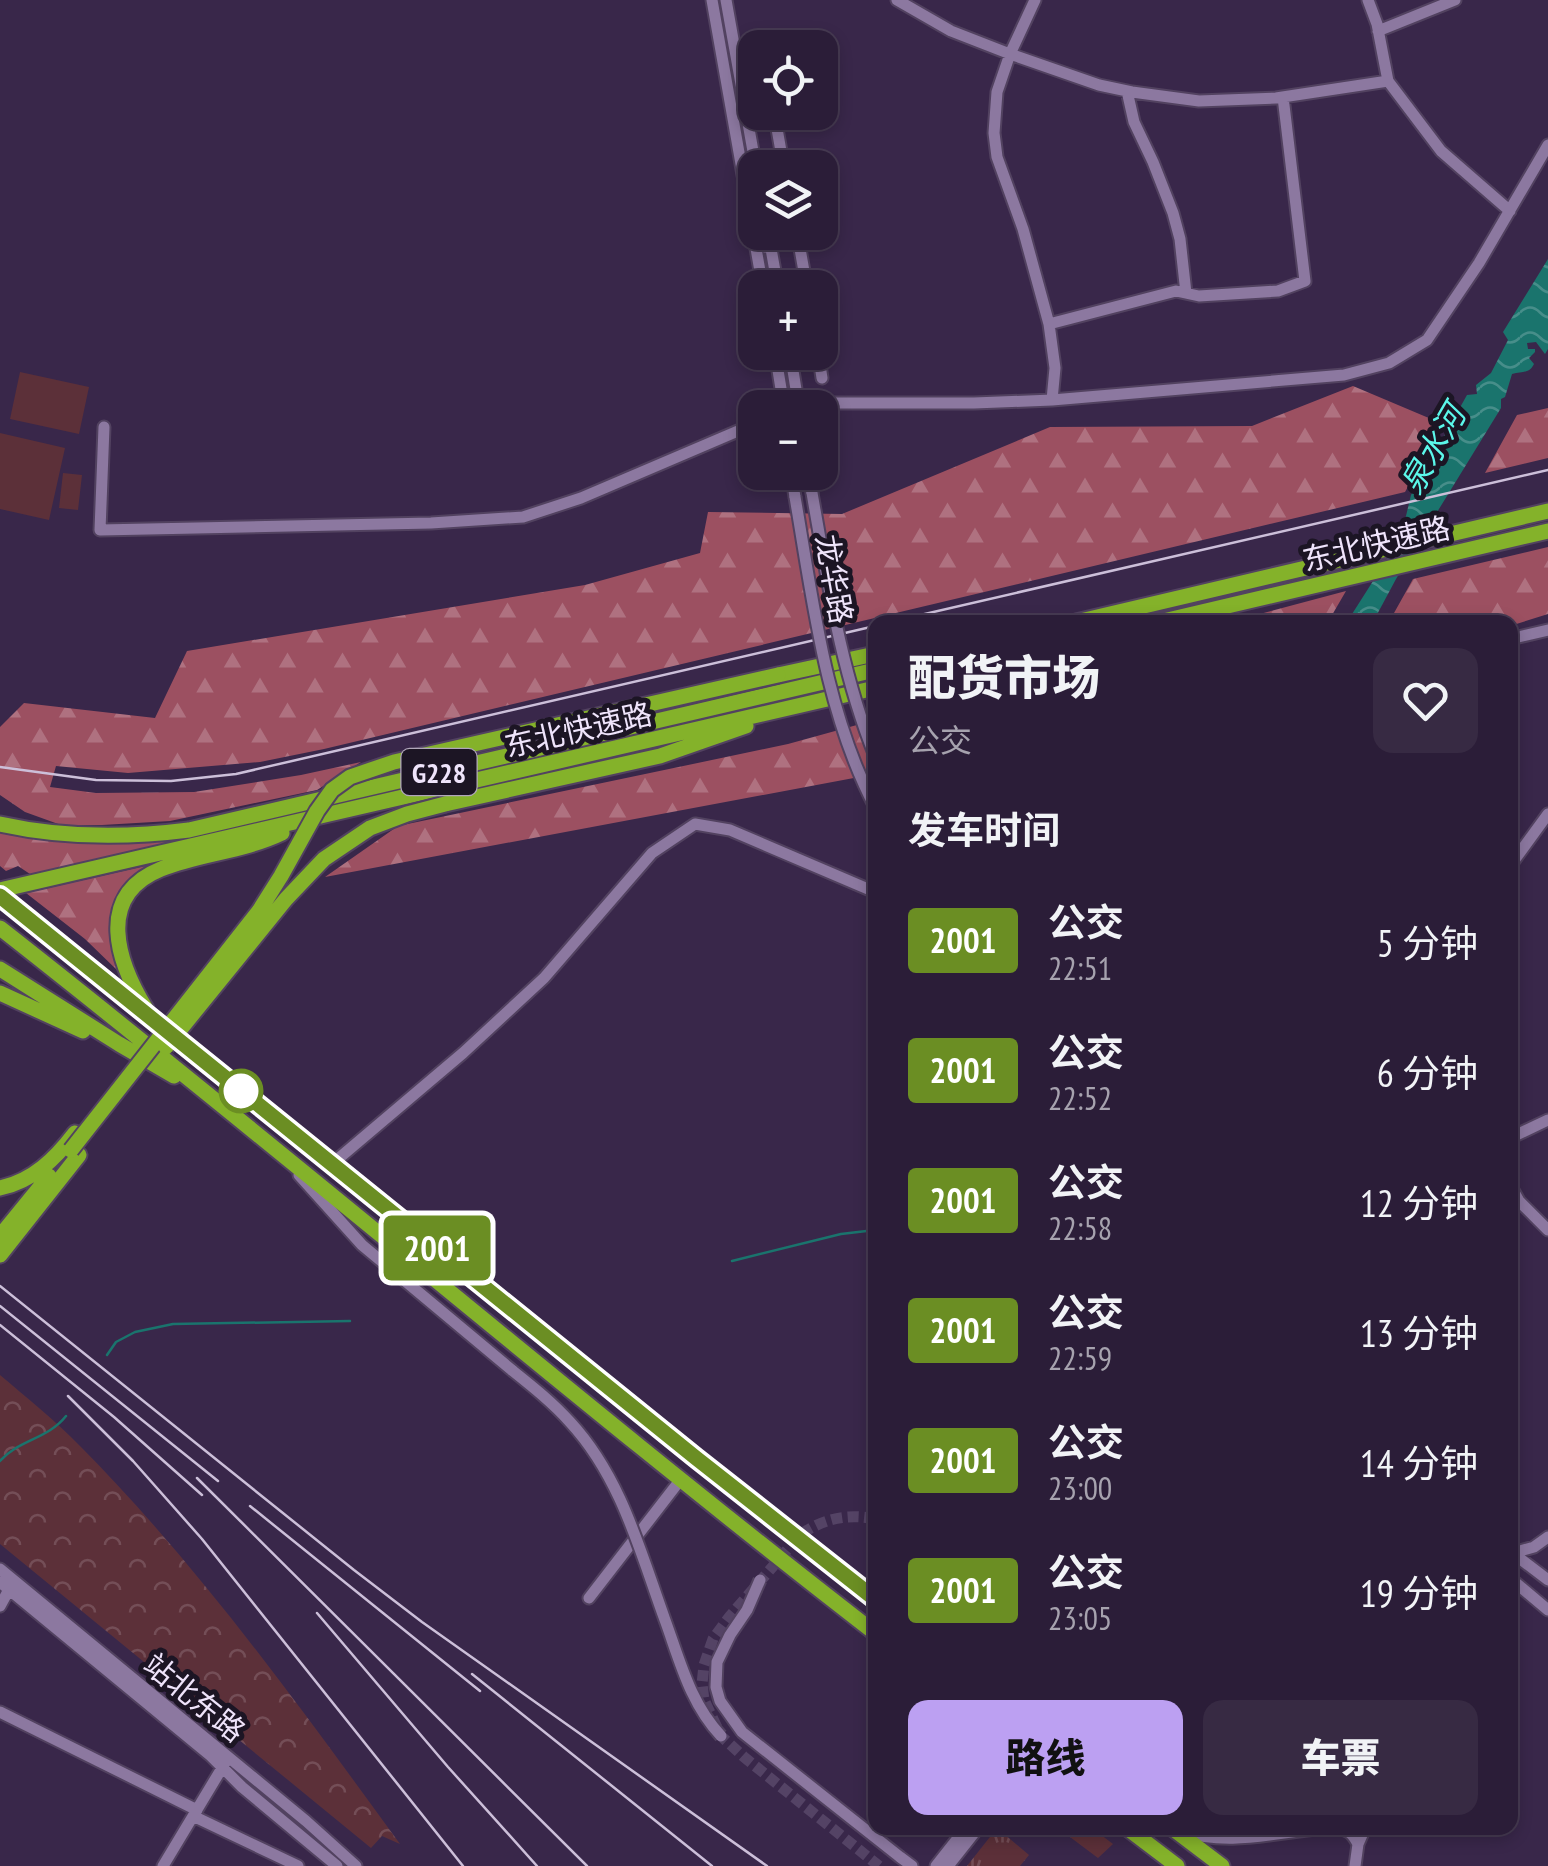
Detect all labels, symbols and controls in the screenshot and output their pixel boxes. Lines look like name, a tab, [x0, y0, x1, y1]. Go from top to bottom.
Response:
map controls	[738, 30, 838, 490]
button: locate	[738, 30, 838, 130]
button: layers	[738, 150, 838, 250]
button: +	[738, 270, 838, 370]
button: −	[738, 390, 838, 490]
water label: 泉水河	[1390, 392, 1477, 501]
street label: 东北快速路	[1299, 507, 1453, 579]
street label: 龙华路	[808, 531, 862, 627]
text: 配货市场	[908, 646, 1100, 708]
button: heart	[1373, 648, 1478, 753]
street label: 东北快速路	[501, 693, 655, 765]
text: 公交	[908, 719, 972, 761]
road number: G228	[402, 749, 476, 795]
text: 发车时间	[908, 805, 1060, 854]
text: 公交	[1048, 897, 1124, 946]
text: 2001	[930, 917, 996, 963]
text: 5 分钟	[1377, 918, 1478, 967]
text: 22:51	[1048, 947, 1112, 989]
text: 公交	[1048, 1027, 1124, 1076]
text: 2001	[930, 1047, 996, 1093]
text: 6 分钟	[1377, 1048, 1478, 1097]
unlabelled marker	[220, 1070, 262, 1112]
text: 22:52	[1048, 1077, 1112, 1119]
text: 公交	[1048, 1157, 1124, 1206]
text: 2001	[930, 1177, 996, 1223]
text: 12 分钟	[1360, 1178, 1478, 1227]
text: 22:58	[1048, 1207, 1112, 1249]
line badge: 2001	[367, 1216, 507, 1280]
text: 2001	[404, 1225, 470, 1271]
text: 公交	[1048, 1287, 1124, 1336]
text: 2001	[930, 1307, 996, 1353]
text: 13 分钟	[1360, 1308, 1478, 1357]
text: 22:59	[1048, 1337, 1112, 1379]
text: 公交	[1048, 1417, 1124, 1466]
text: 2001	[930, 1437, 996, 1483]
text: 14 分钟	[1360, 1438, 1478, 1487]
text: 23:00	[1048, 1467, 1112, 1509]
text: 公交	[1048, 1547, 1124, 1596]
text: 2001	[930, 1567, 996, 1613]
text: 19 分钟	[1360, 1568, 1478, 1617]
text: 23:05	[1048, 1597, 1112, 1639]
street label: 站北东路	[136, 1644, 254, 1750]
button: 路线	[908, 1700, 1183, 1815]
button: 车票	[1203, 1700, 1478, 1815]

